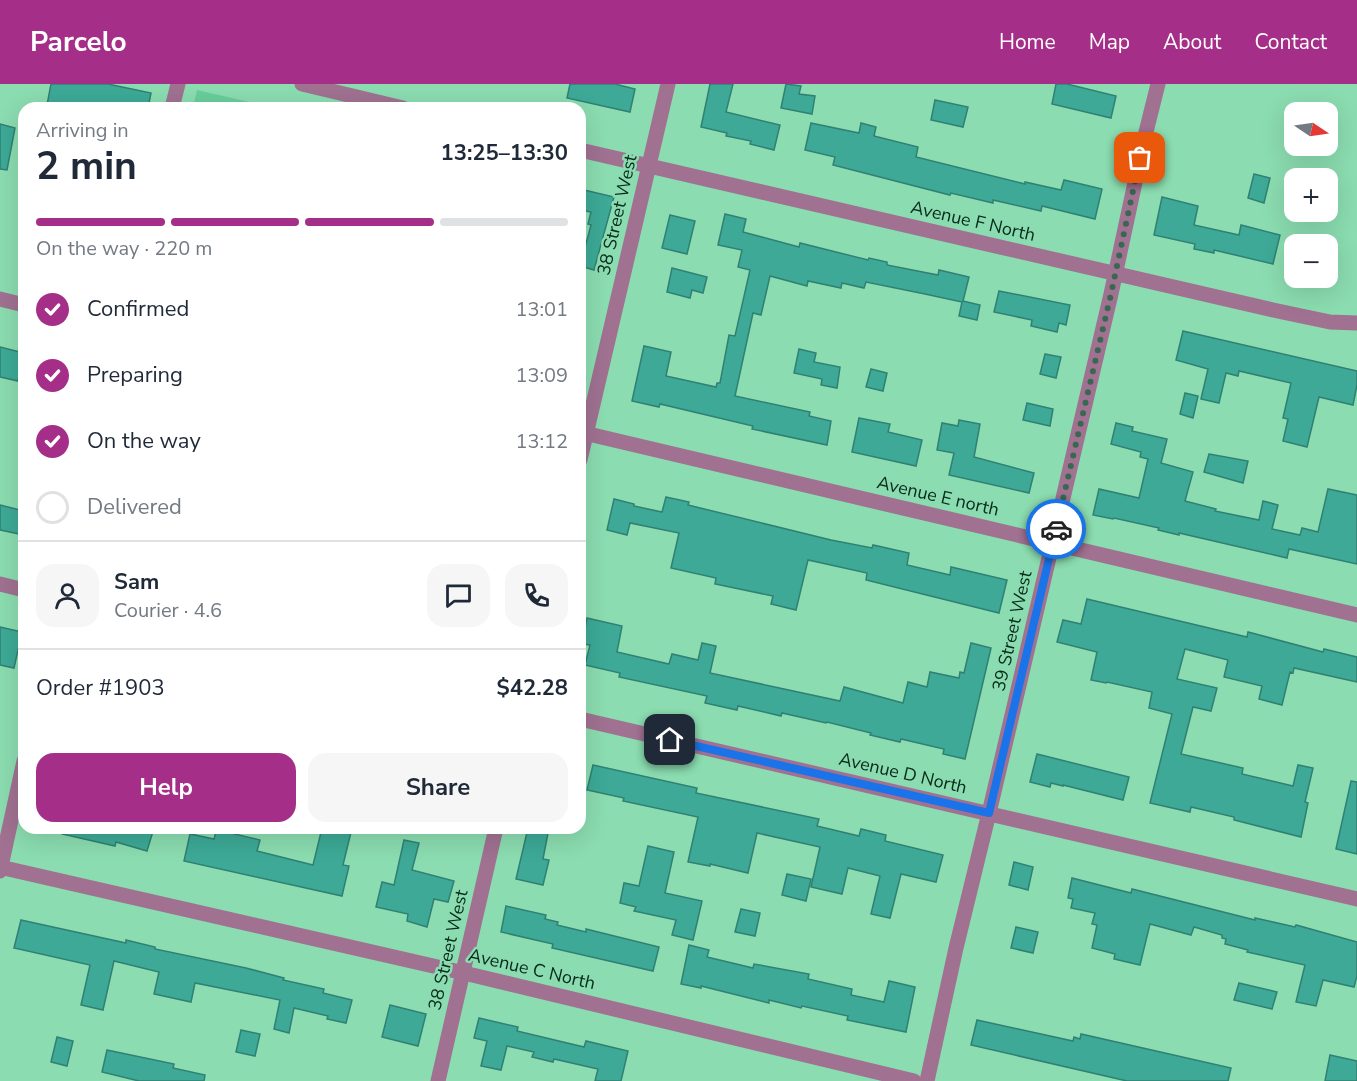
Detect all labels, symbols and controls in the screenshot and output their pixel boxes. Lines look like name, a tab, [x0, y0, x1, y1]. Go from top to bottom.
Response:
text: Parcelo	[30, 23, 127, 61]
text: Home	[999, 28, 1056, 56]
text: Map	[1089, 28, 1130, 56]
text: About	[1163, 28, 1221, 56]
text: Contact	[1254, 28, 1327, 56]
north arrow	[1284, 102, 1338, 156]
map controls	[1284, 102, 1338, 288]
text: Arriving in	[36, 117, 129, 144]
pin	[1114, 132, 1165, 183]
text: 13:25–13:30	[440, 138, 568, 168]
text: 2 min	[36, 140, 137, 193]
icon: bag	[1123, 141, 1156, 174]
street label: 38 Street West	[591, 152, 643, 278]
button: +	[1284, 168, 1338, 222]
street label: Avenue F North	[908, 195, 1038, 247]
button: −	[1284, 234, 1338, 288]
text: On the way · 220 m	[36, 235, 212, 262]
icon: check	[36, 293, 69, 326]
text: Confirmed	[87, 294, 189, 324]
text: 13:01	[515, 296, 568, 323]
icon: check	[36, 359, 69, 392]
text: Preparing	[87, 360, 183, 390]
text: 13:09	[515, 362, 568, 389]
icon: check	[36, 425, 69, 458]
text: On the way	[87, 426, 201, 456]
text: 13:12	[515, 428, 568, 455]
street label: Avenue E north	[875, 470, 1001, 522]
text: Delivered	[87, 492, 182, 522]
courier	[1026, 499, 1086, 559]
icon: car	[1040, 513, 1073, 546]
button: person	[36, 564, 99, 627]
button: chat	[427, 564, 490, 627]
button: phone	[505, 564, 568, 627]
text: Sam	[114, 567, 159, 597]
street label: 39 Street West	[986, 568, 1038, 694]
text: Courier · 4.6	[114, 597, 222, 624]
text: Order #1903	[36, 673, 165, 703]
text: $42.28	[497, 673, 568, 703]
pin	[644, 714, 695, 765]
icon: home	[653, 723, 686, 756]
street label: Avenue D North	[837, 747, 969, 799]
button: Help	[36, 753, 296, 822]
button: Share	[308, 753, 568, 822]
street label: 38 Street West	[422, 887, 474, 1013]
street label: Avenue C North	[466, 943, 598, 995]

